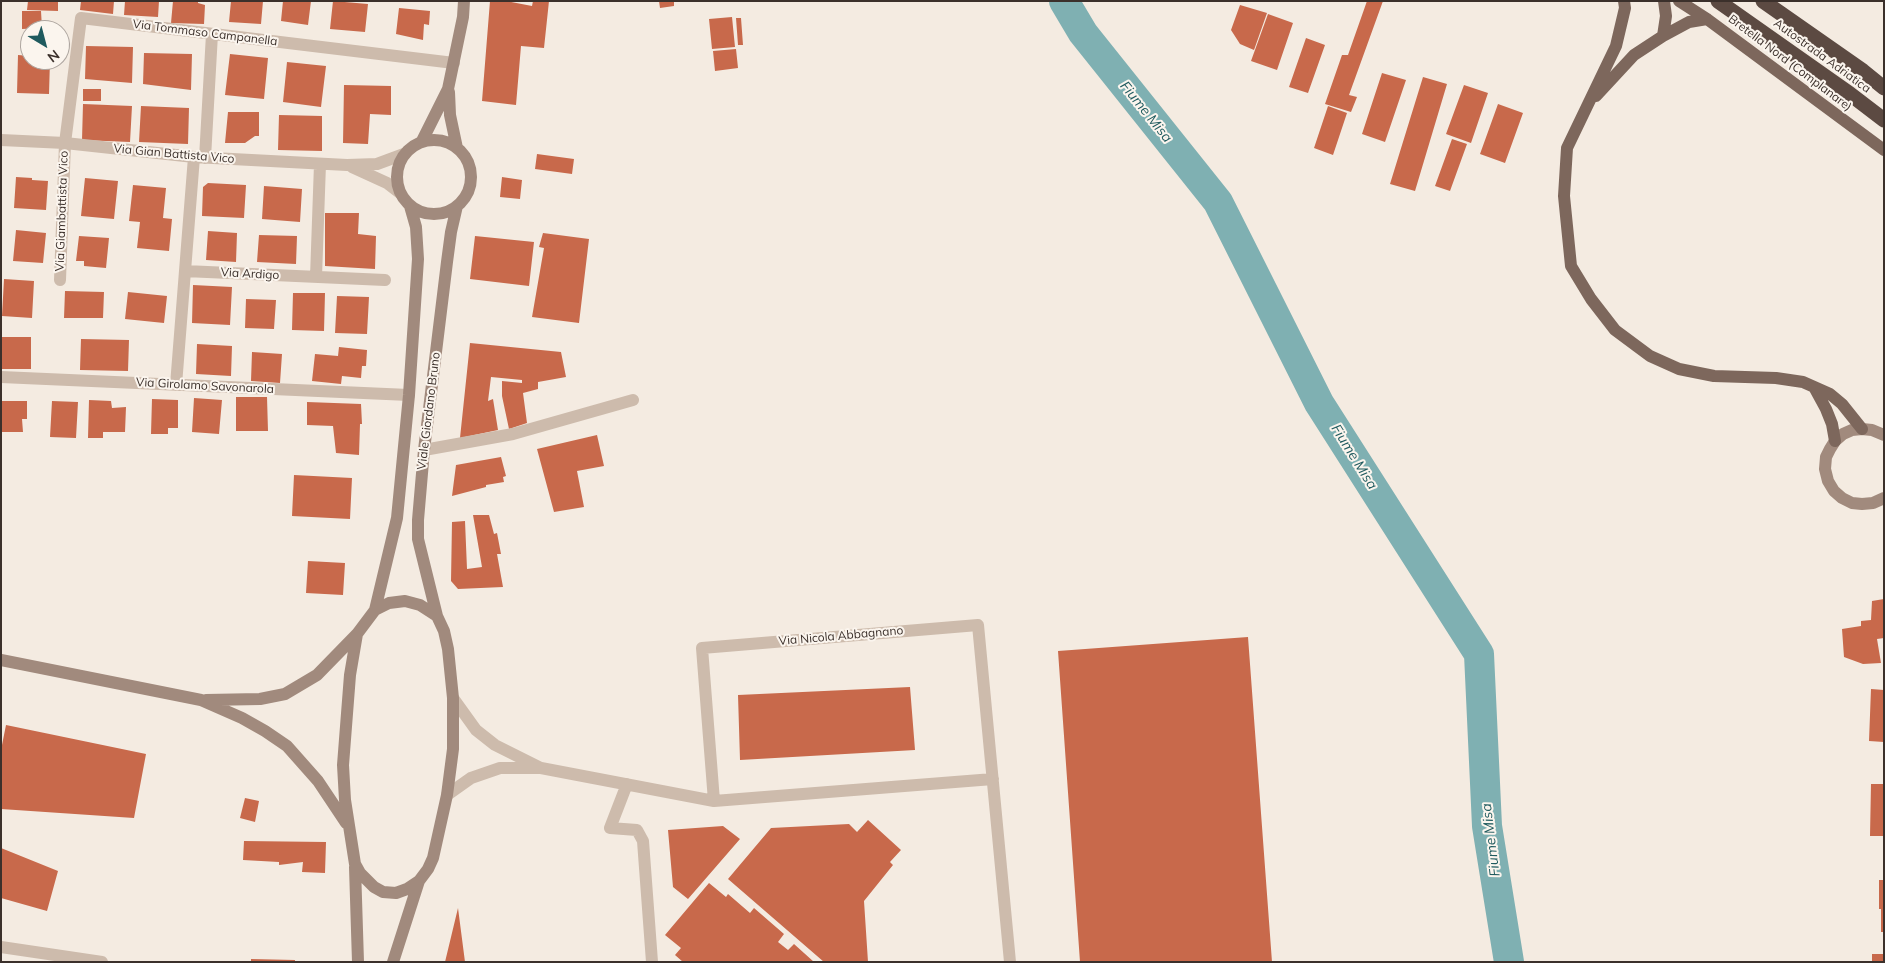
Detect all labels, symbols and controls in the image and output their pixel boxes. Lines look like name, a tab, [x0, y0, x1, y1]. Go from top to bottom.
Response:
street label: Bretella Nord (Complanare)	[1725, 12, 1855, 114]
street label: Autostrada Adriatica	[1771, 16, 1873, 96]
street label: Via Tommaso Campanella	[132, 17, 278, 49]
north arrow	[20, 20, 70, 70]
text: N	[44, 46, 63, 67]
water label: Fiume Misa	[1116, 78, 1176, 146]
street label: Via Gian Battista Vico	[113, 142, 235, 166]
street label: Via Giambattista Vico	[53, 150, 71, 272]
street label: Via Ardigo	[220, 265, 280, 283]
street label: Viale Giordano Bruno	[415, 351, 443, 471]
street label: Via Girolamo Savonarola	[136, 375, 274, 397]
water label: Fiume Misa	[1327, 421, 1381, 493]
street label: Via Nicola Abbagnano	[778, 623, 904, 649]
water label: Fiume Misa	[1478, 802, 1504, 878]

